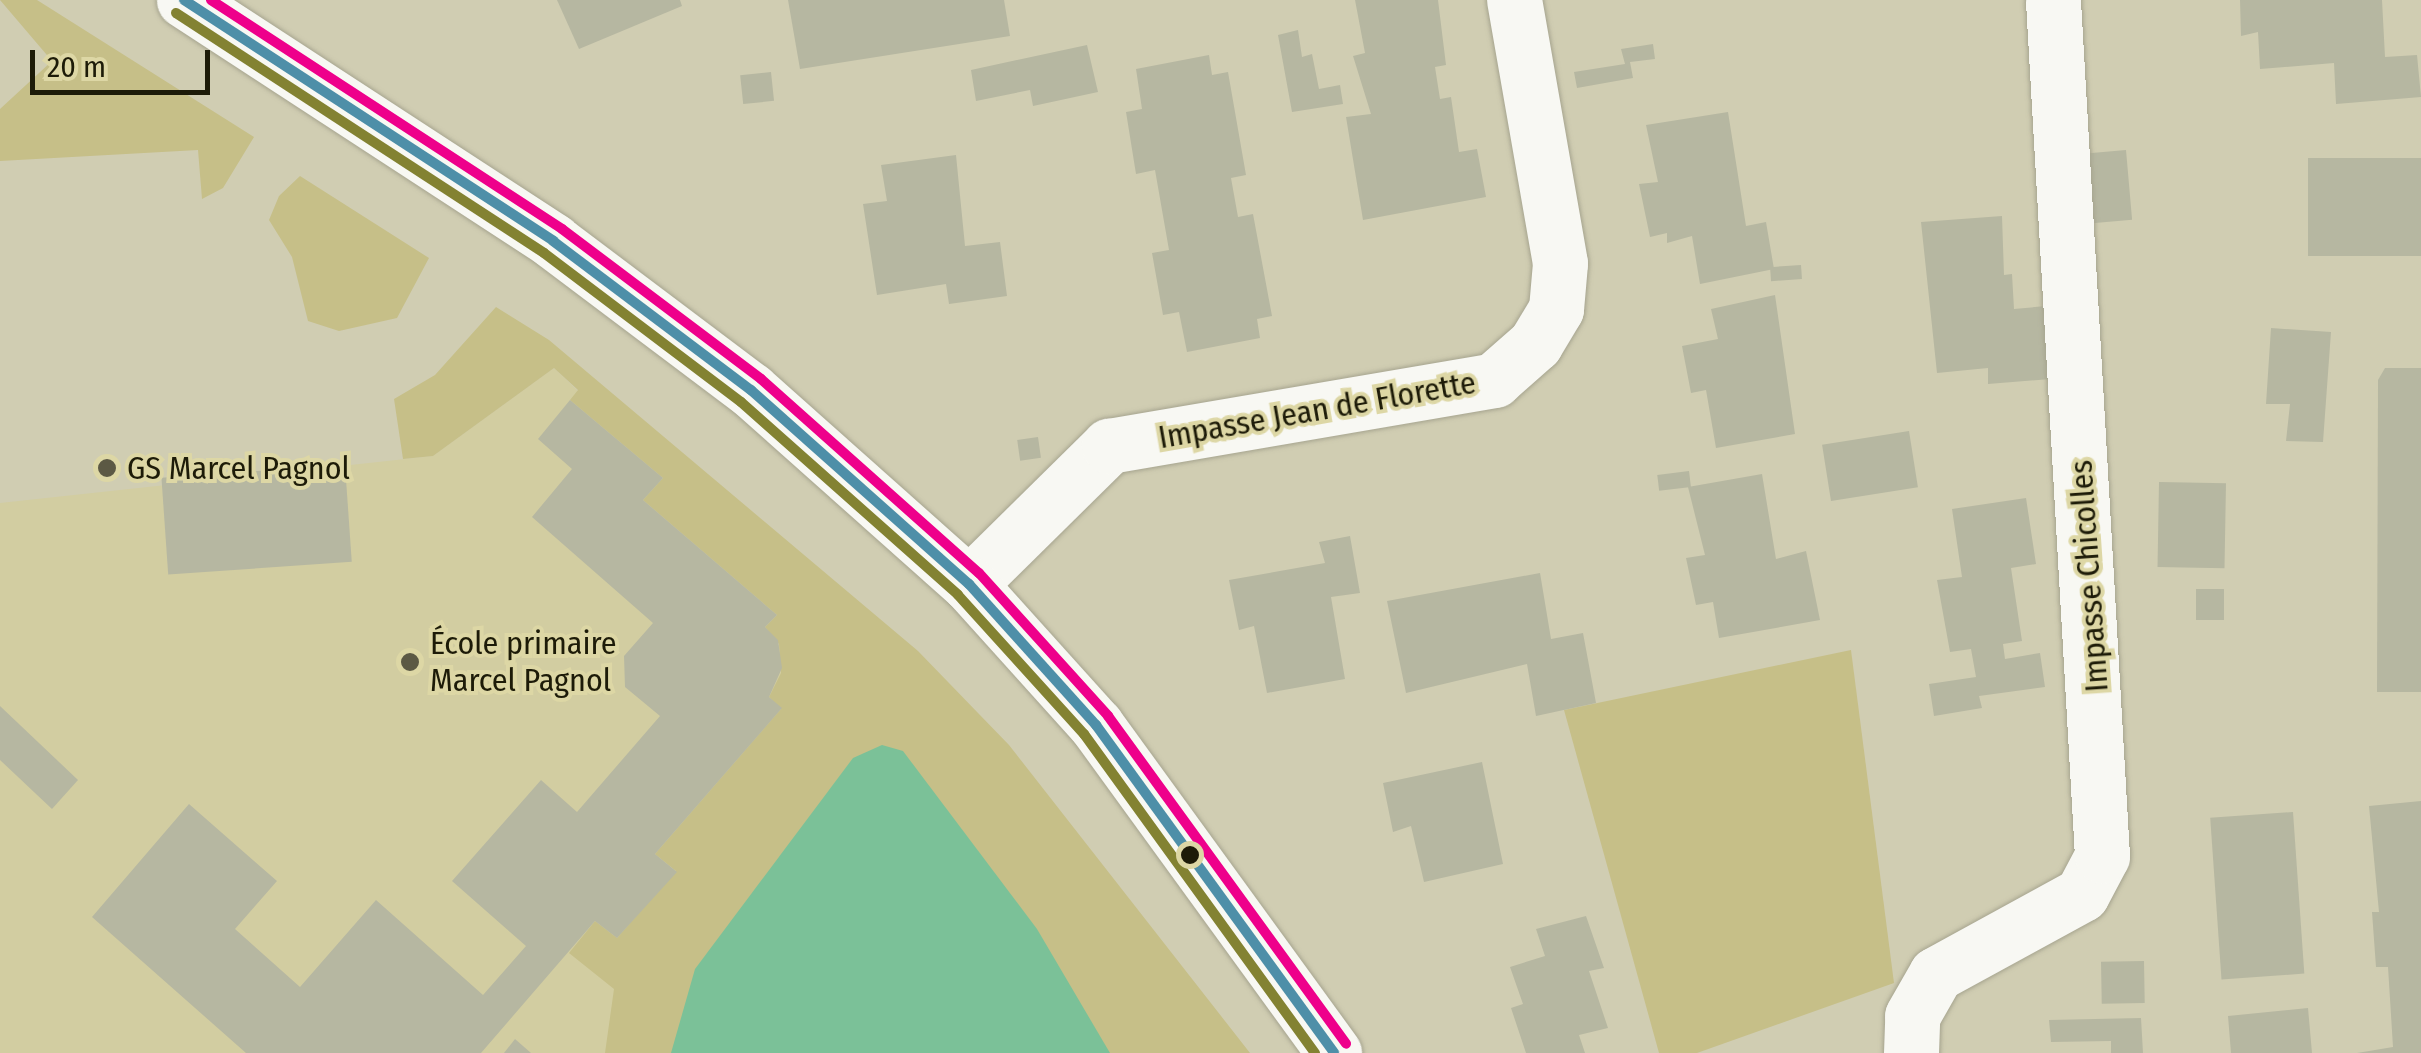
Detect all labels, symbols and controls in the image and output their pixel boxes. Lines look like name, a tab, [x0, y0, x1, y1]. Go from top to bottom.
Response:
scale bar	[35, 30, 215, 92]
text: 20 m	[47, 49, 106, 85]
street label: Impasse Jean de Florette	[1155, 363, 1479, 457]
place label: GS Marcel Pagnol	[127, 449, 350, 487]
marker: GS Marcel Pagnol	[96, 457, 118, 479]
street label: Impasse Chicolles	[2062, 459, 2116, 693]
place label: École primaire Marcel Pagnol	[430, 625, 617, 700]
marker: École primaire Marcel Pagnol	[399, 651, 421, 673]
unlabelled marker	[1180, 845, 1200, 865]

